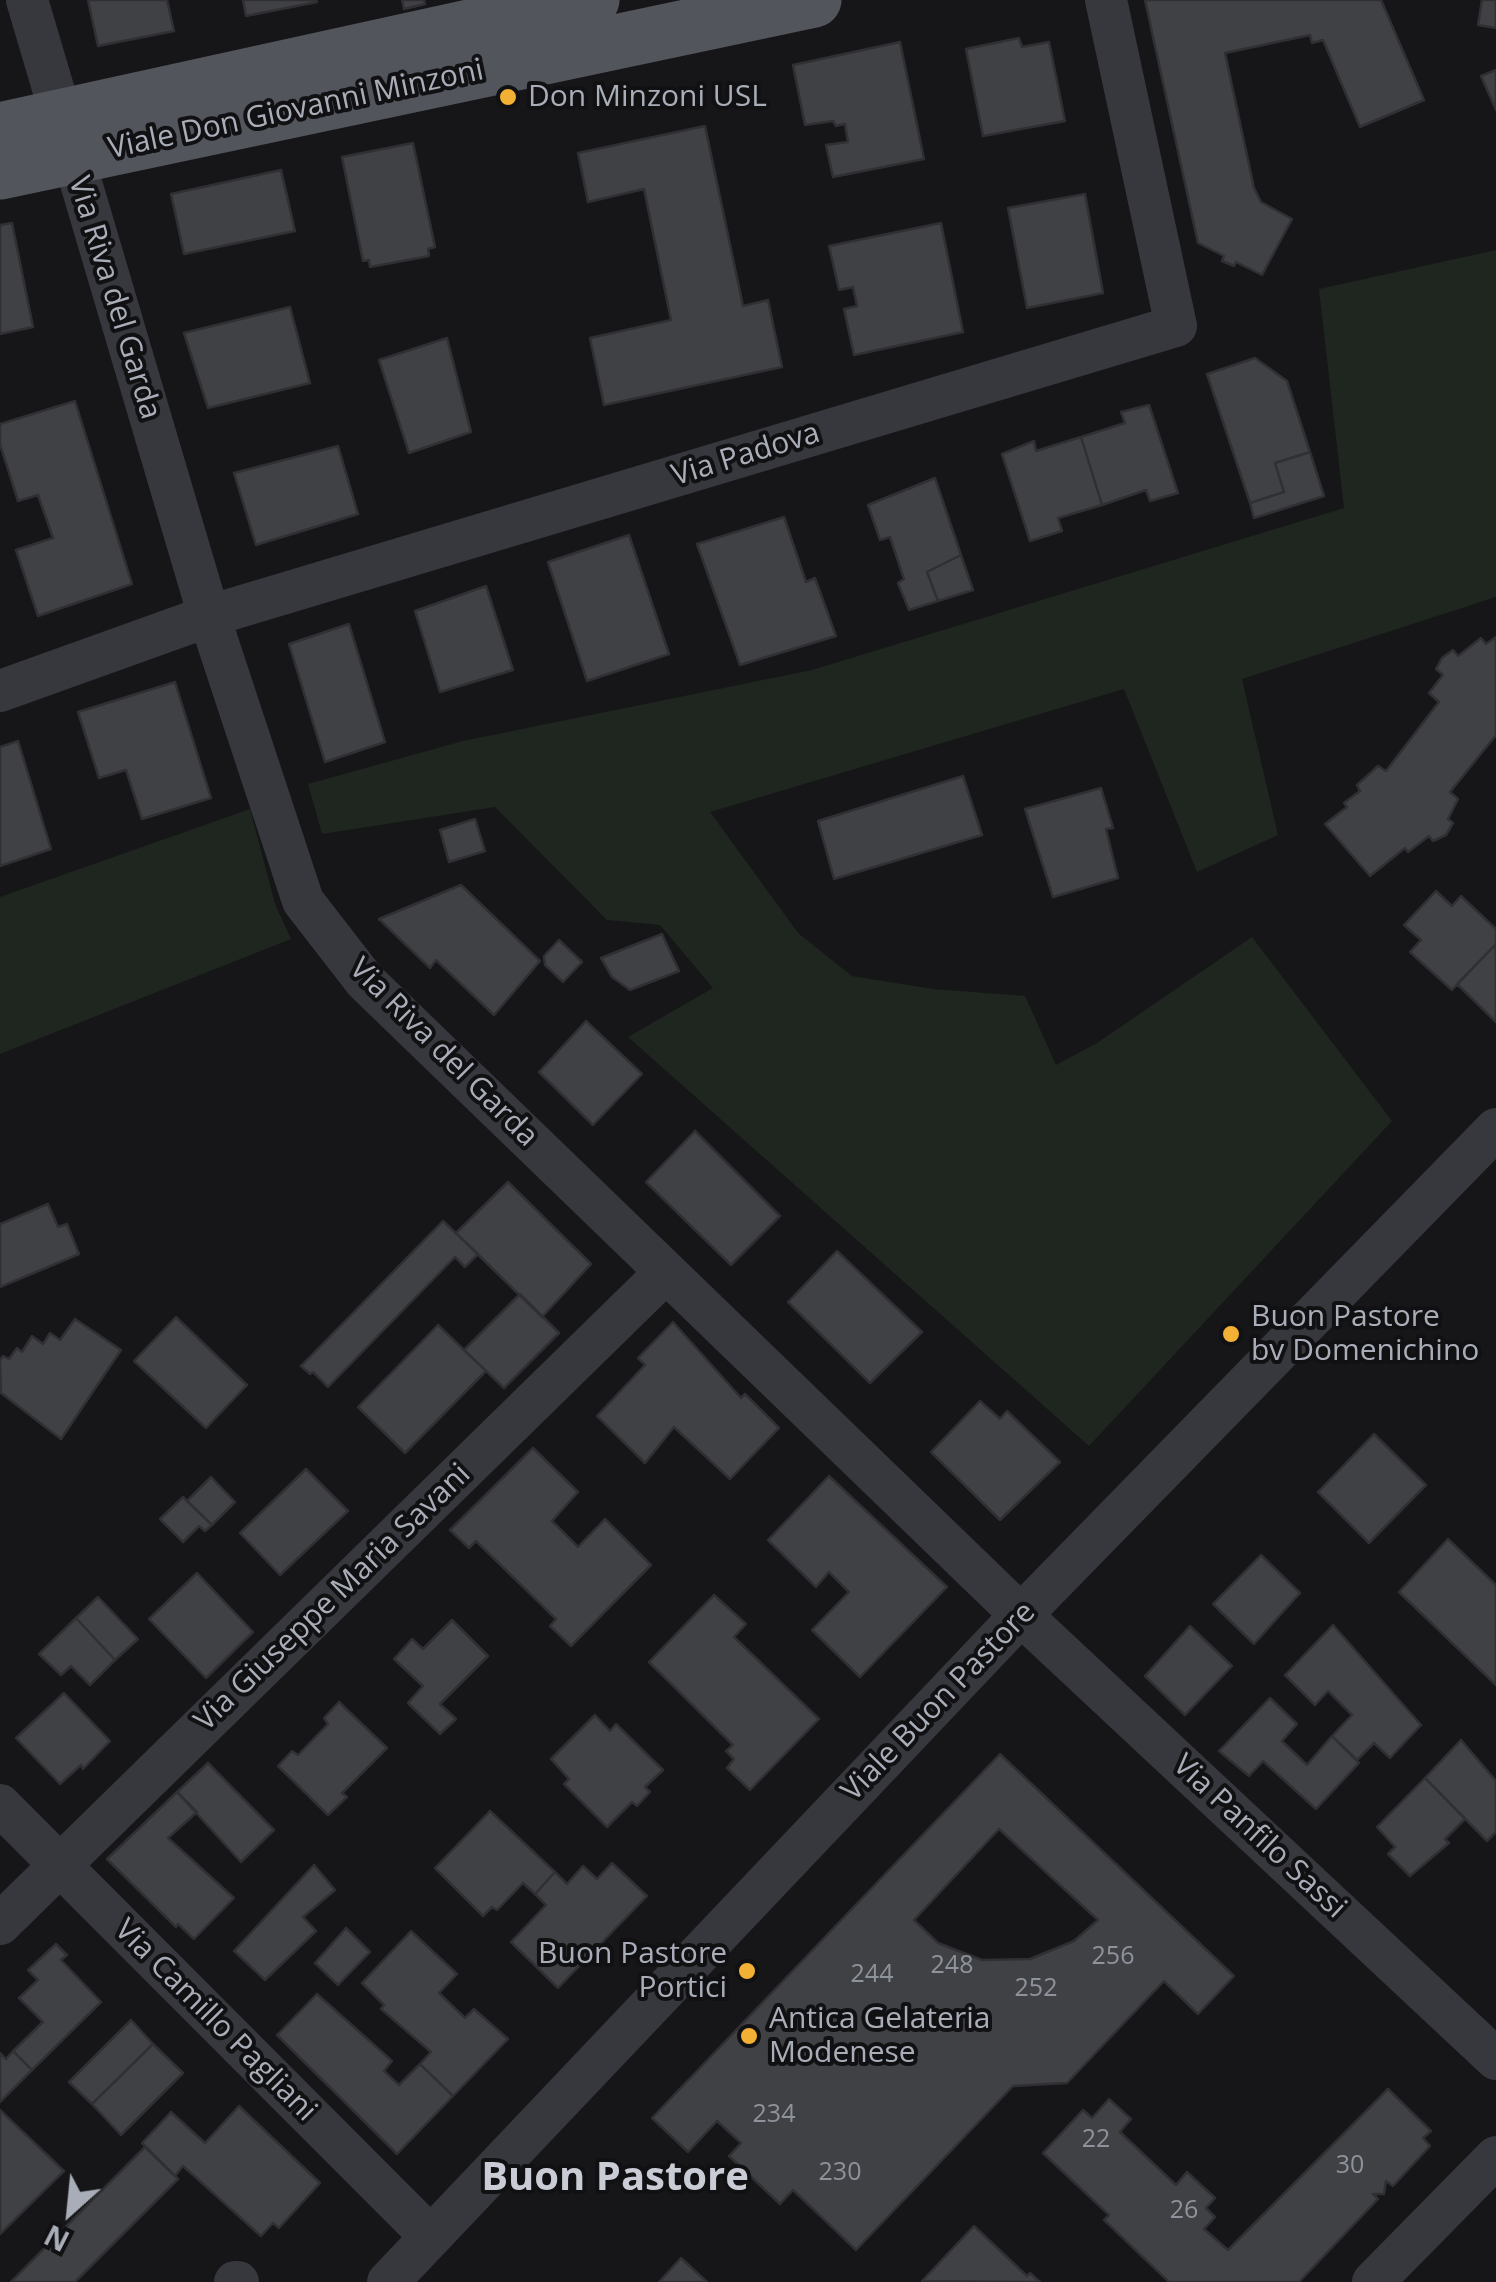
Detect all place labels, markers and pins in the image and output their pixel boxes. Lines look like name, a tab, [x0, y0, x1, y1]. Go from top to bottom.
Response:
place label: Don Minzoni USL	[528, 79, 767, 115]
marker: Don Minzoni USL	[497, 86, 519, 108]
place label: Buon Pastore bv Domenichino	[1251, 1299, 1479, 1370]
marker: Buon Pastore bv Domenichino	[1220, 1323, 1242, 1345]
place label: Buon Pastore Portici	[538, 1936, 727, 2006]
marker: Buon Pastore Portici	[736, 1960, 758, 1982]
place label: Antica Gelateria Modenese	[769, 2001, 990, 2072]
marker: Antica Gelateria Modenese	[738, 2025, 760, 2047]

